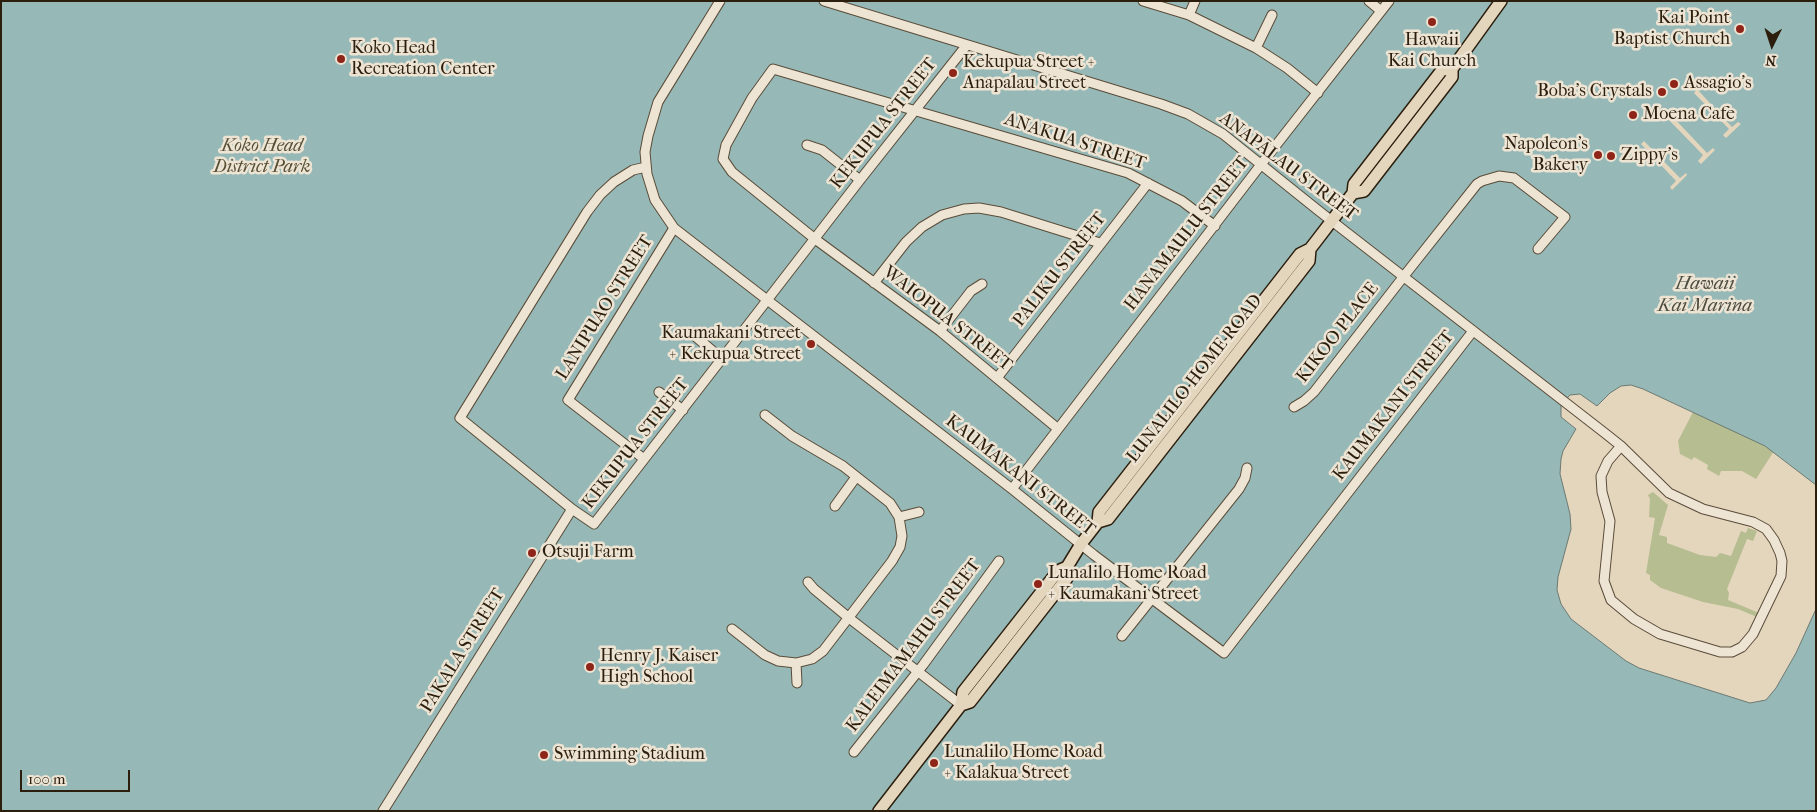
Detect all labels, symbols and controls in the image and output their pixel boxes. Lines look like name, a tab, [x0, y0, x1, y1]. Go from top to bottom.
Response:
place label: Kai Point Baptist Church	[1614, 8, 1730, 50]
marker: Hawaii Kai Church	[1426, 16, 1438, 28]
north arrow	[1747, 20, 1797, 70]
marker: Kai Point Baptist Church	[1734, 23, 1746, 35]
place label: Hawaii Kai Church	[1388, 30, 1476, 72]
place label: Koko Head Recreation Center	[351, 38, 495, 80]
place label: Kekupua Street + Anapalau Street	[963, 52, 1095, 94]
text: N	[1765, 52, 1777, 69]
marker: Koko Head Recreation Center	[335, 53, 347, 65]
street label: KEKUPUA STREET	[826, 54, 942, 194]
marker: Kekupua Street + Anapalau Street	[947, 67, 959, 79]
place label: Assagio’s	[1684, 73, 1752, 95]
marker: Assagio’s	[1668, 78, 1680, 90]
place label: Boba's Crystals	[1537, 81, 1652, 103]
marker: Boba's Crystals	[1656, 86, 1668, 98]
place label: Moena Cafe	[1643, 104, 1735, 126]
street label: ANAPĀLAU STREET	[1215, 108, 1361, 226]
street label: ANAKUA STREET	[1002, 109, 1148, 175]
marker: Moena Cafe	[1627, 109, 1639, 121]
place label: Napoleon’s Bakery	[1504, 134, 1588, 176]
park label: Koko Head District Park	[214, 136, 310, 178]
place label: Zippy's	[1621, 145, 1678, 167]
marker: Napoleon’s Bakery	[1592, 149, 1604, 161]
marker: Zippy's	[1605, 150, 1617, 162]
street label: HANAMAULU STREET	[1120, 153, 1254, 315]
street label: PALIKU STREET	[1009, 209, 1111, 331]
street label: LANIPUAO STREET	[552, 232, 658, 384]
street label: WAIOPUA STREET	[878, 262, 1016, 376]
water label: Hawaii Kai Marina	[1658, 273, 1752, 317]
street label: KIKOO PLACE	[1292, 279, 1384, 387]
street label: LUNALILO HOME ROAD	[1123, 291, 1267, 467]
place label: Kaumakani Street + Kekupua Street	[661, 323, 801, 366]
street label: KAUMAKANI STREET	[1329, 327, 1459, 485]
marker: Kaumakani Street + Kekupua Street	[805, 338, 817, 350]
street label: KEKUPUA STREET	[578, 374, 694, 514]
street label: KAUMAKANI STREET	[941, 411, 1099, 541]
place label: Otsuji Farm	[542, 542, 634, 564]
marker: Otsuji Farm	[526, 547, 538, 559]
street label: KALEIMAMAHU STREET	[842, 555, 986, 737]
place label: Lunalilo Home Road + Kaumakani Street	[1048, 563, 1207, 606]
marker: Lunalilo Home Road + Kaumakani Street	[1032, 578, 1044, 590]
street label: PAKALA STREET	[416, 585, 510, 717]
place label: Henry J. Kaiser High School	[600, 646, 718, 689]
marker: Henry J. Kaiser High School	[584, 661, 596, 673]
place label: Lunalilo Home Road + Kalakua Street	[944, 742, 1103, 784]
place label: Swimming Stadium	[554, 744, 705, 766]
marker: Swimming Stadium	[538, 749, 550, 761]
marker: Lunalilo Home Road + Kalakua Street	[928, 757, 940, 769]
scale bar	[22, 760, 132, 792]
text: 100 m	[28, 770, 66, 788]

